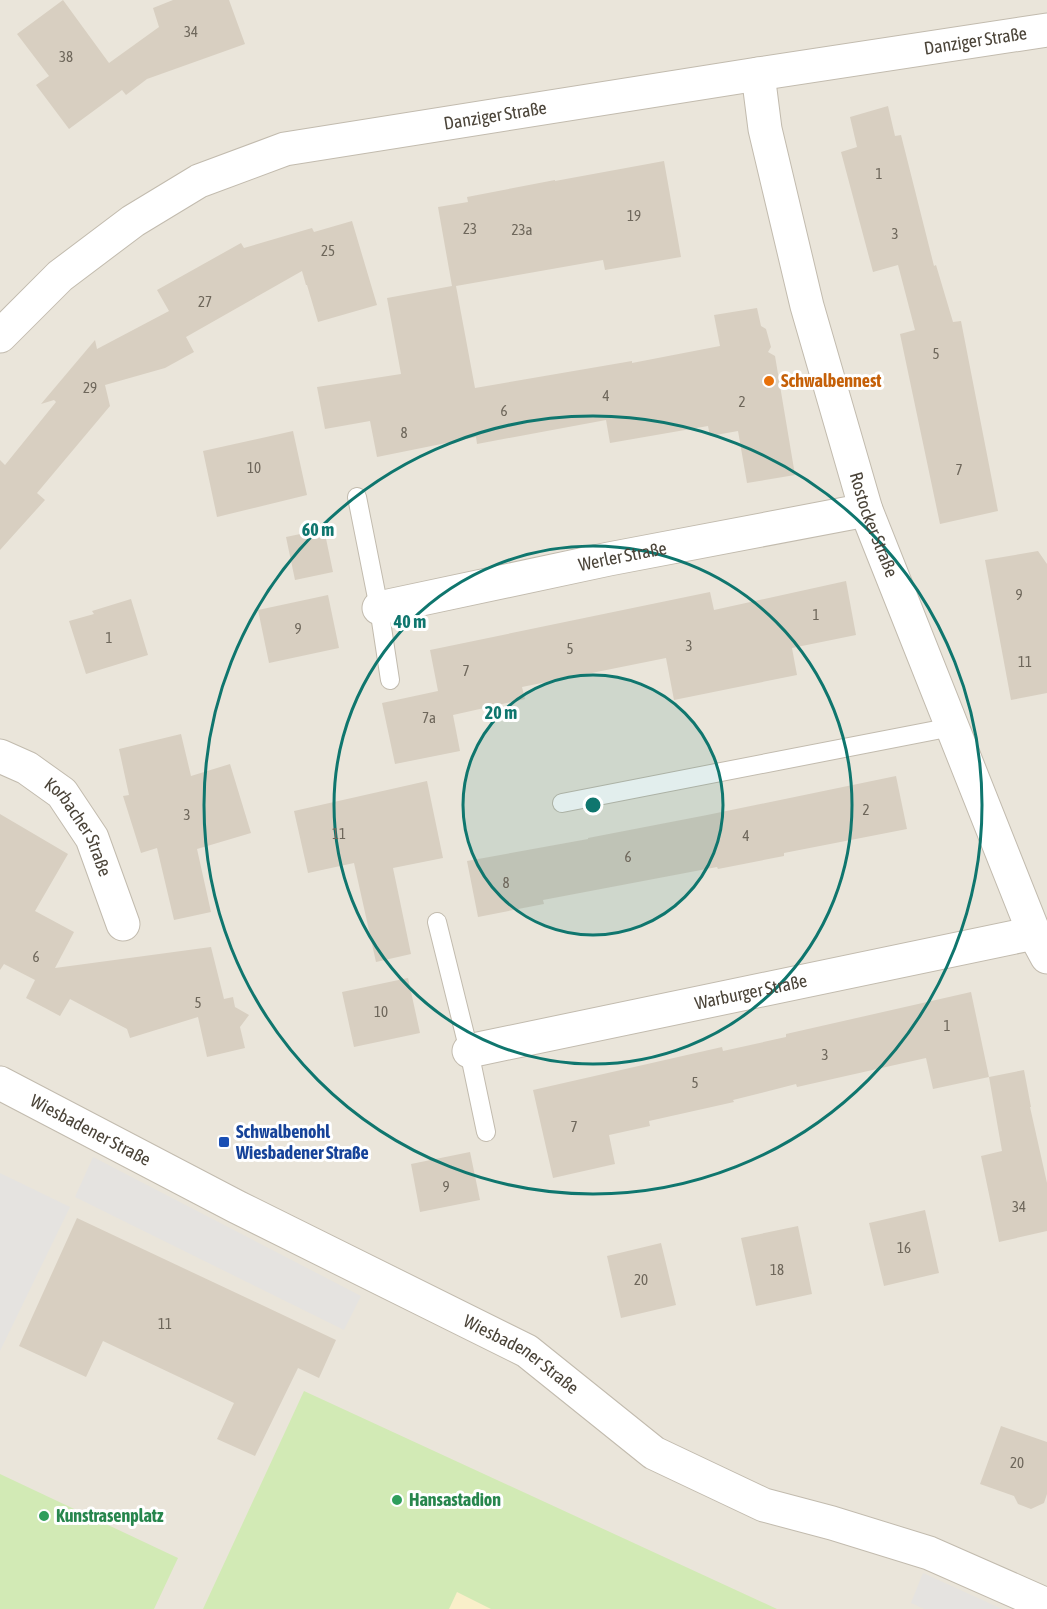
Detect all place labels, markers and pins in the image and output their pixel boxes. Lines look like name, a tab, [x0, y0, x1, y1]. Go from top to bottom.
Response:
place label: Schwalbennest	[781, 370, 882, 391]
marker: Schwalbennest	[762, 374, 776, 388]
centre of rings	[583, 795, 603, 815]
place label: Schwalbenohl Wiesbadener Straße	[235, 1121, 369, 1163]
marker: Schwalbenohl Wiesbadener Straße	[217, 1135, 231, 1149]
place label: Hansastadion	[409, 1489, 501, 1510]
marker: Hansastadion	[390, 1493, 404, 1507]
place label: Kunstrasenplatz	[56, 1505, 164, 1526]
marker: Kunstrasenplatz	[37, 1509, 51, 1523]

